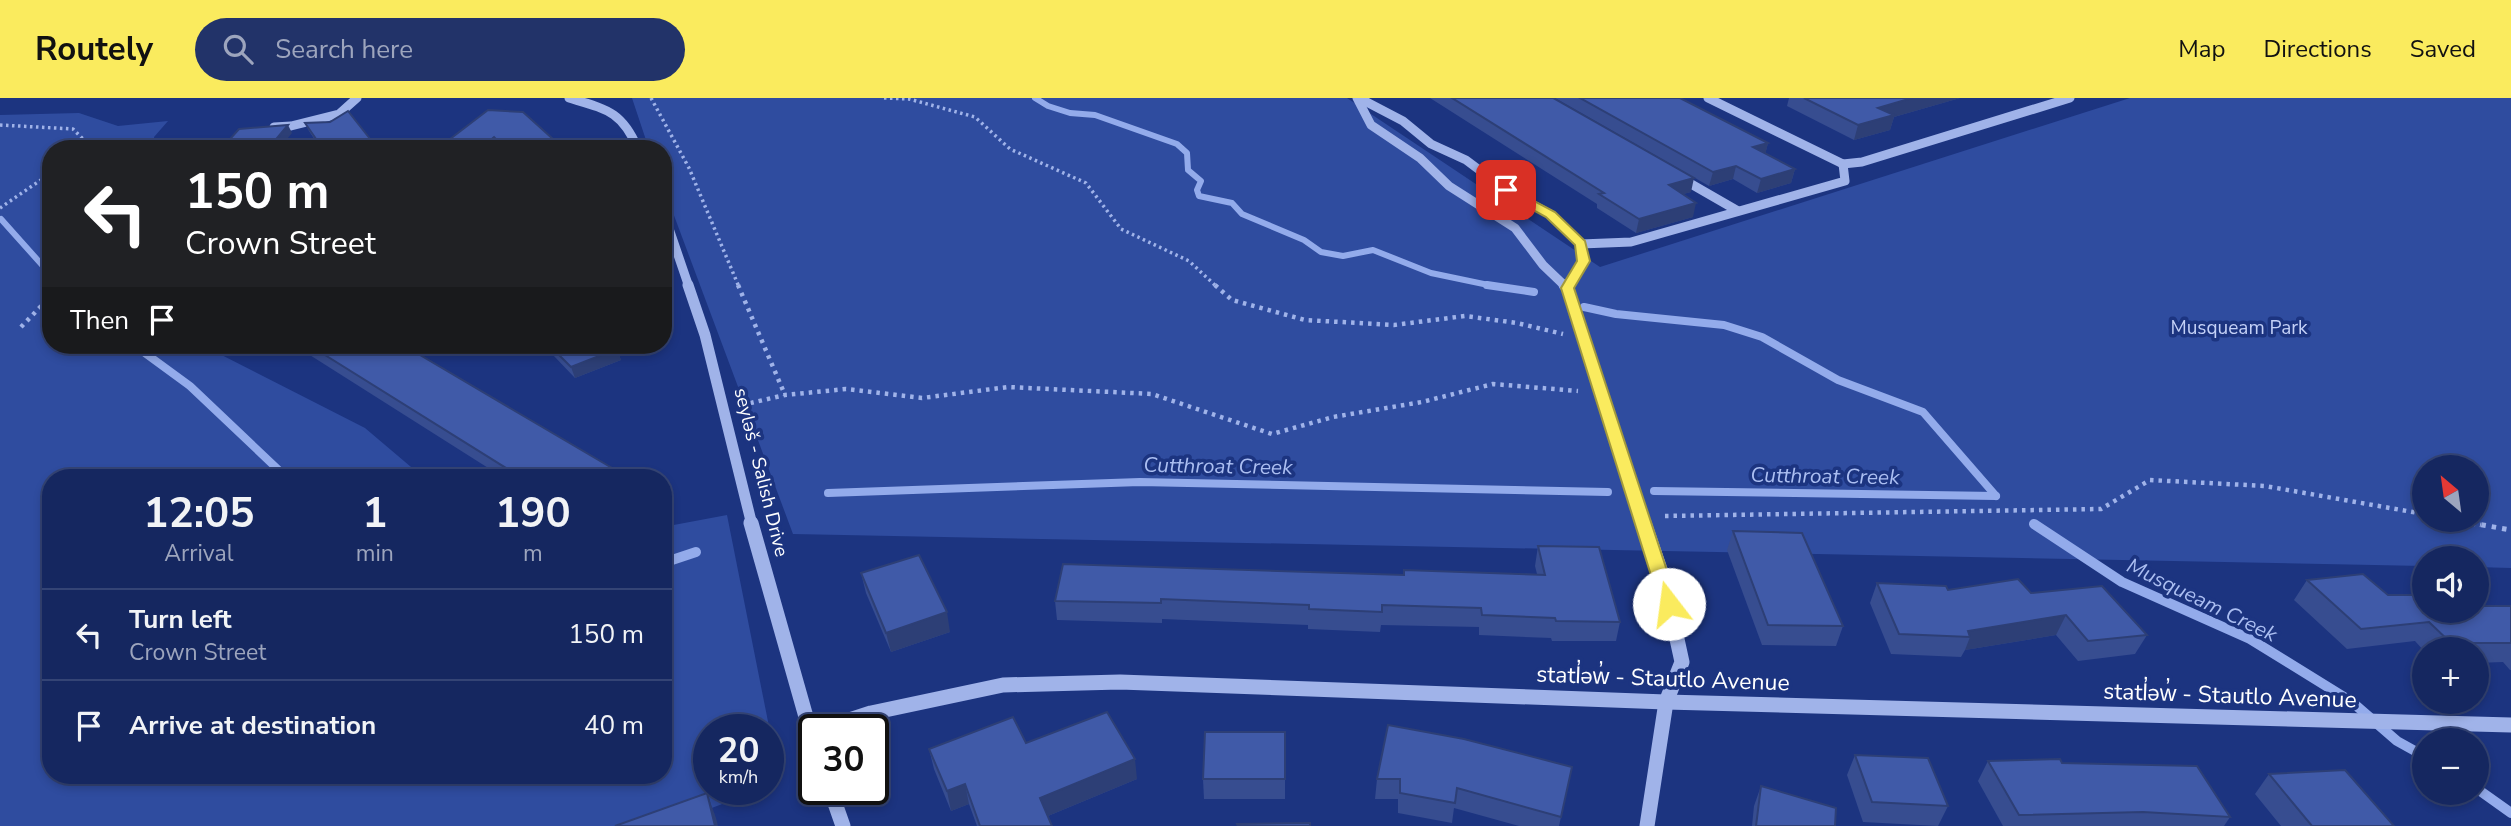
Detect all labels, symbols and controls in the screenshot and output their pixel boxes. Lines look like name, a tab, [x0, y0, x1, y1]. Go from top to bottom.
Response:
search box	[195, 18, 685, 81]
text: Routely	[35, 27, 153, 72]
icon: search	[219, 30, 257, 68]
text: Search here	[275, 32, 413, 67]
text: Map	[2178, 33, 2225, 65]
text: Directions	[2263, 33, 2372, 65]
text: Saved	[2410, 33, 2476, 65]
text: 150 m	[185, 158, 329, 225]
pin	[1476, 160, 1536, 220]
icon: left	[70, 168, 161, 259]
icon: arrive	[1487, 171, 1525, 209]
text: Crown Street	[185, 222, 376, 265]
icon: arrive	[143, 301, 181, 339]
text: Then	[70, 303, 129, 338]
park label: Musqueam Park	[2170, 315, 2308, 341]
street label: seyləš - Salish Drive	[727, 385, 795, 559]
water label: Cutthroat Creek	[1143, 451, 1293, 481]
north arrow	[2412, 455, 2488, 532]
map controls	[2412, 455, 2489, 805]
water label: Cutthroat Creek	[1750, 461, 1900, 491]
text: 12:05	[143, 485, 254, 542]
text: 1	[362, 485, 387, 542]
text: 190	[495, 485, 571, 542]
text: Arrival	[164, 538, 233, 569]
text: min	[356, 538, 394, 569]
text: m	[523, 538, 543, 569]
button: sound	[2412, 546, 2489, 623]
water label: Musqueam Creek	[2122, 551, 2282, 649]
position arrow	[1632, 567, 1706, 641]
text: Turn left	[129, 602, 232, 637]
icon: left	[70, 616, 108, 654]
text: 150 m	[568, 617, 644, 652]
text: Crown Street	[129, 637, 266, 668]
button: +	[2412, 637, 2489, 714]
street label: statl̓əw̓ - Stautlo Avenue	[1536, 657, 1790, 698]
street label: statl̓əw̓ - Stautlo Avenue	[2103, 674, 2357, 715]
icon: arrive	[70, 707, 108, 745]
text: Arrive at destination	[129, 708, 376, 743]
text: 40 m	[584, 708, 644, 743]
speed limit sign: 30	[798, 714, 889, 805]
text: 20	[717, 727, 760, 774]
button: −	[2412, 728, 2489, 805]
text: km/h	[719, 765, 758, 789]

